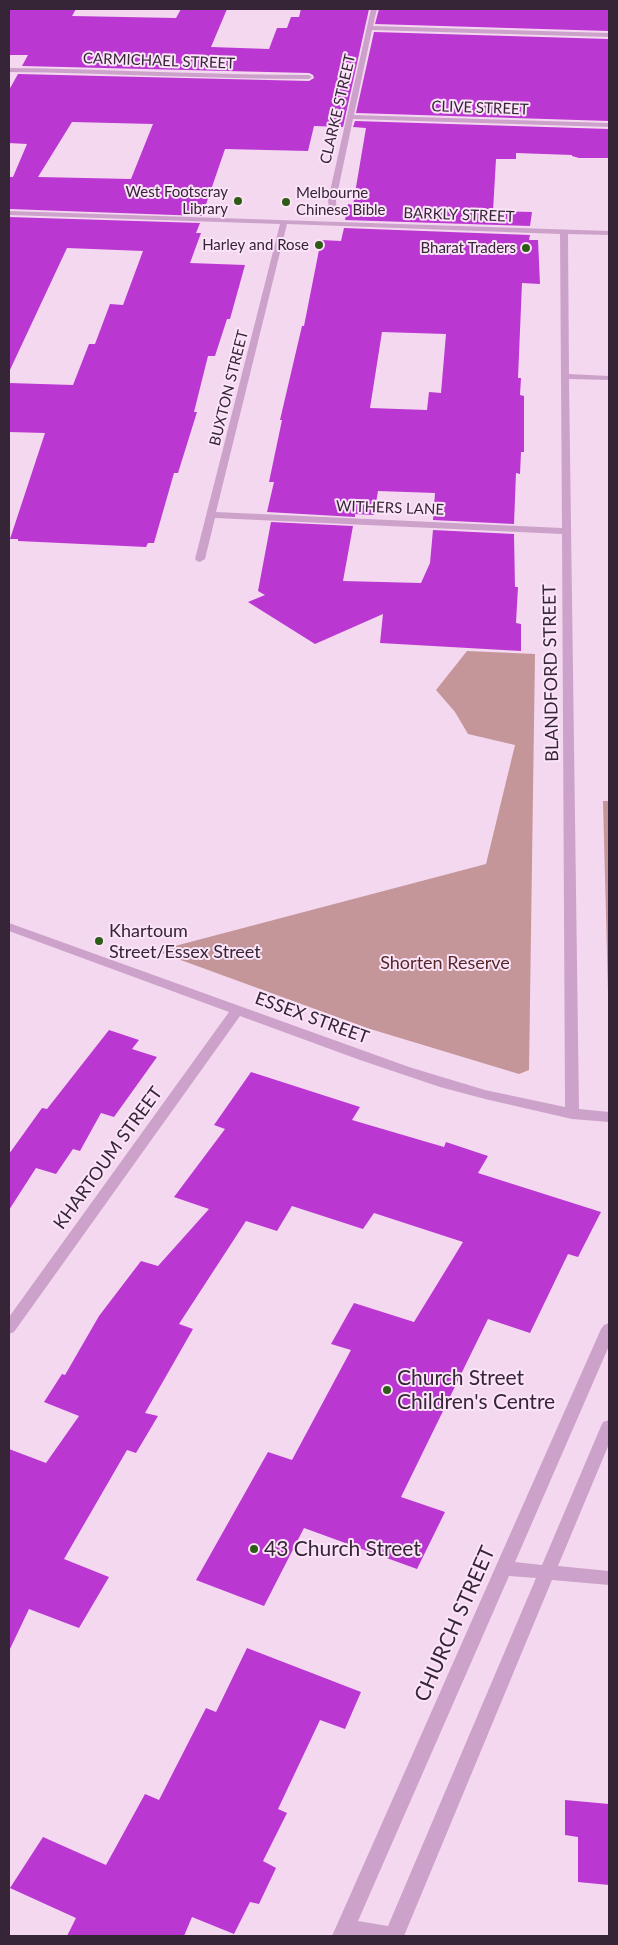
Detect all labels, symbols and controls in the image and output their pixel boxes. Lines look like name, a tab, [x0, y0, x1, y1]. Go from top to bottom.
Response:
street label: CARMICHAEL STREET	[83, 49, 235, 73]
street label: CLARKE STREET	[317, 52, 359, 166]
street label: CLIVE STREET	[431, 97, 529, 119]
place label: West Footscray Library	[126, 183, 228, 218]
place label: Melbourne Chinese Bible	[296, 184, 386, 219]
marker: West Footscray Library	[232, 195, 244, 207]
marker: Melbourne Chinese Bible	[280, 196, 292, 208]
street label: BARKLY STREET	[403, 204, 515, 226]
place label: Harley and Rose	[202, 236, 309, 254]
marker: Harley and Rose	[313, 239, 325, 251]
place label: Bharat Traders	[420, 239, 516, 257]
marker: Bharat Traders	[520, 242, 532, 254]
street label: BUXTON STREET	[206, 328, 252, 448]
street label: WITHERS LANE	[336, 497, 444, 519]
street label: BLANDFORD STREET	[539, 584, 563, 762]
place label: Khartoum Street/Essex Street	[109, 920, 261, 962]
marker: Khartoum Street/Essex Street	[93, 935, 105, 947]
park label: Shorten Reserve	[380, 952, 510, 974]
street label: ESSEX STREET	[252, 987, 372, 1049]
street label: KHARTOUM STREET	[49, 1083, 167, 1233]
place label: Church Street Children's Centre	[397, 1365, 555, 1415]
marker: Church Street Children's Centre	[381, 1384, 393, 1396]
place label: 43 Church Street	[264, 1536, 421, 1562]
street label: CHURCH STREET	[409, 1542, 501, 1706]
marker: 43 Church Street	[248, 1543, 260, 1555]

